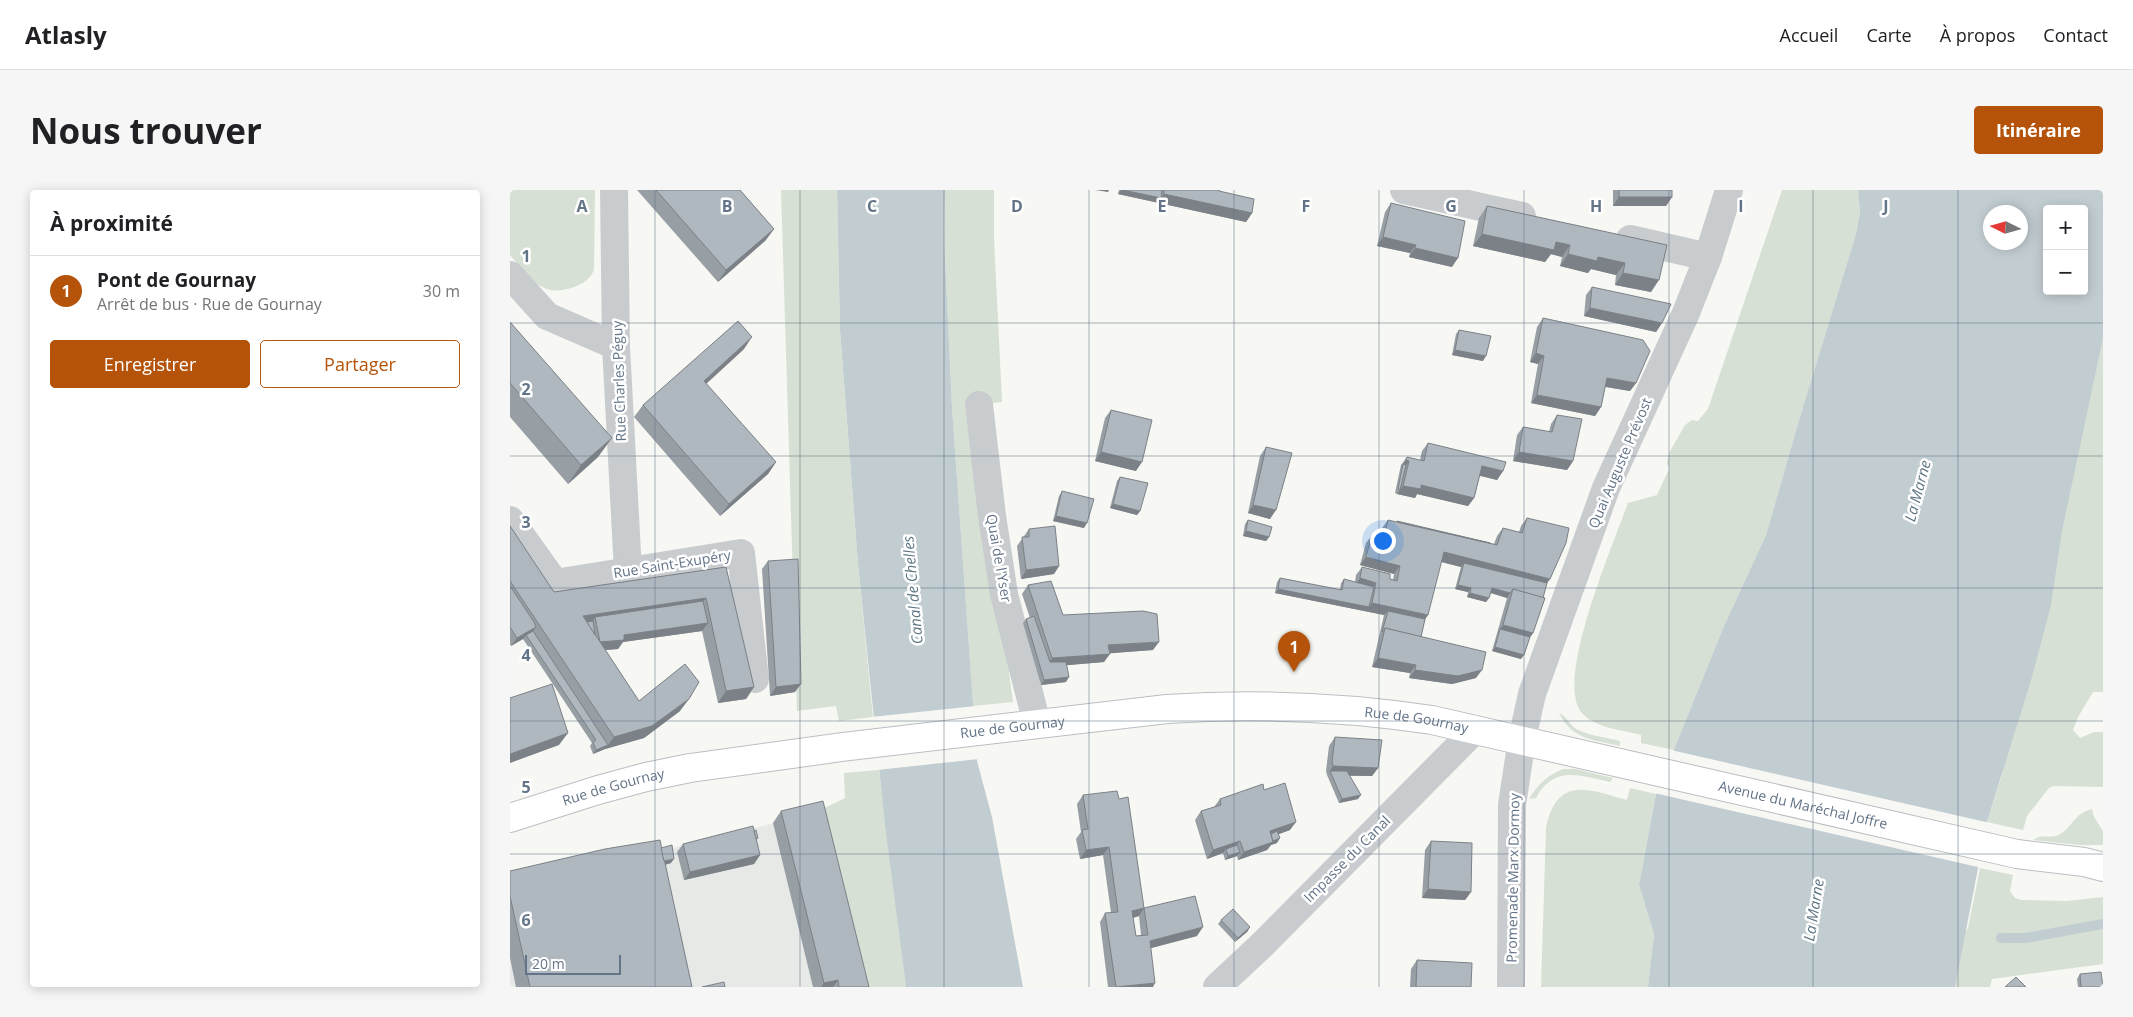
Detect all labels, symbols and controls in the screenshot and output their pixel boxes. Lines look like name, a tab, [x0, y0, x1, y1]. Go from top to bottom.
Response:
text: Atlasly	[25, 18, 107, 51]
text: Accueil	[1780, 23, 1838, 47]
text: Carte	[1866, 23, 1912, 47]
text: À propos	[1940, 23, 2015, 47]
text: Contact	[2043, 23, 2108, 47]
button: Itinéraire	[1974, 106, 2103, 154]
text: Nous trouver	[30, 107, 262, 154]
text: A	[576, 195, 588, 217]
text: B	[722, 195, 732, 217]
text: C	[867, 195, 877, 217]
text: D	[1011, 195, 1023, 217]
text: E	[1158, 195, 1167, 217]
text: F	[1302, 195, 1310, 217]
text: G	[1445, 195, 1457, 217]
text: H	[1590, 195, 1602, 217]
text: I	[1738, 195, 1744, 217]
text: J	[1881, 195, 1889, 217]
north arrow	[1983, 205, 2028, 250]
map controls	[2043, 205, 2088, 295]
button: +	[2043, 205, 2088, 250]
text: À proximité	[50, 209, 173, 237]
text: 1	[521, 245, 531, 267]
button: −	[2043, 250, 2088, 295]
text: Pont de Gournay	[97, 267, 256, 293]
text: 1	[61, 280, 71, 302]
text: 30 m	[423, 280, 460, 302]
text: Arrêt de bus · Rue de Gournay	[97, 293, 322, 315]
street label: Rue Charles Péguy	[607, 319, 630, 442]
button: Enregistrer	[50, 340, 250, 388]
button: Partager	[260, 340, 460, 388]
text: 2	[521, 378, 531, 400]
street label: Quai Auguste Prévost	[1583, 395, 1656, 531]
water label: La Marne	[1899, 457, 1935, 524]
text: 3	[521, 511, 531, 533]
street label: Quai de l'Yser	[982, 512, 1017, 604]
your location	[1370, 528, 1396, 554]
water label: Canal de Chelles	[897, 535, 927, 645]
street label: Rue Saint-Exupéry	[612, 545, 733, 582]
pin: 1	[1278, 631, 1310, 672]
text: 4	[521, 644, 531, 666]
street label: Rue de Gournay	[1364, 702, 1471, 737]
street label: Rue de Gournay	[959, 711, 1067, 742]
street label: Rue de Gournay	[560, 763, 667, 810]
text: 5	[521, 776, 531, 798]
street label: Avenue du Maréchal Joffre	[1717, 776, 1890, 833]
street label: Promenade Marx Dormoy	[1502, 792, 1523, 963]
street label: Impasse du Canal	[1299, 811, 1394, 906]
water label: La Marne	[1798, 877, 1828, 942]
text: 6	[521, 909, 531, 931]
scale bar	[525, 952, 621, 975]
text: 20 m	[532, 954, 565, 973]

